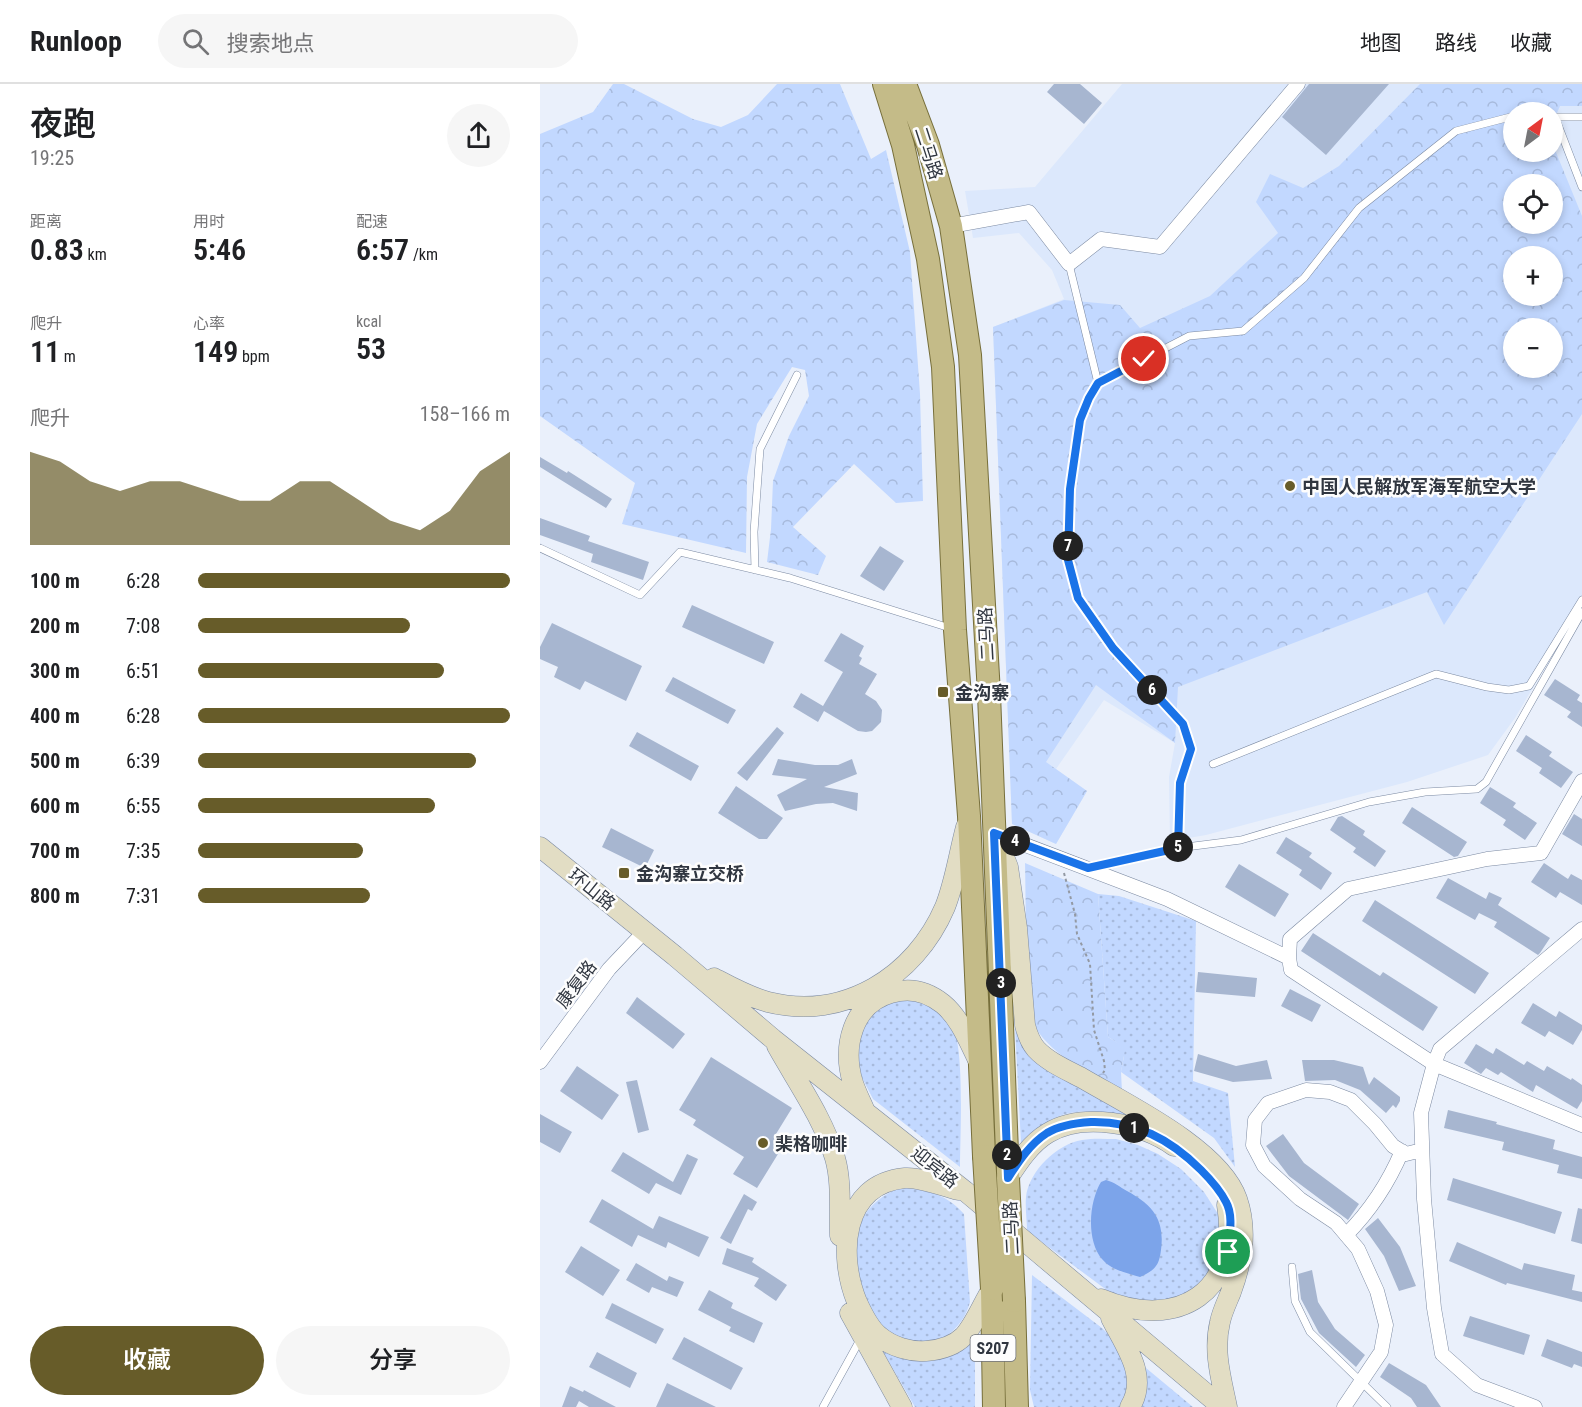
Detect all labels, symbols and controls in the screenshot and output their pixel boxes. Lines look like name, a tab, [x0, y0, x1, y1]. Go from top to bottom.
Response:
search box	[158, 14, 578, 68]
text: Runloop	[30, 25, 122, 58]
icon: search	[179, 25, 212, 58]
text: 搜索地点	[227, 31, 315, 56]
text: 地图	[1360, 31, 1402, 55]
text: 路线	[1435, 31, 1477, 55]
text: 收藏	[1510, 31, 1552, 55]
north arrow	[1503, 102, 1563, 162]
map controls	[1503, 102, 1563, 378]
text: 夜跑	[30, 104, 96, 143]
button: share	[447, 104, 510, 167]
street label: 二马路	[911, 124, 947, 182]
text: 19:25	[30, 146, 74, 170]
button: locate	[1503, 174, 1563, 234]
text: 距离	[30, 212, 62, 231]
text: 用时	[193, 212, 225, 231]
text: 配速	[356, 212, 388, 231]
text: 0.83	[30, 232, 84, 267]
text: 5:46	[193, 232, 246, 267]
text: 6:57	[356, 232, 409, 267]
text: km	[84, 245, 107, 264]
text: /km	[409, 245, 438, 264]
button: +	[1503, 246, 1563, 306]
text: kcal	[356, 312, 382, 331]
text: 爬升	[30, 314, 62, 333]
text: 心率	[193, 314, 225, 333]
button: −	[1503, 318, 1563, 378]
text: 53	[356, 331, 386, 366]
pin	[1118, 333, 1169, 384]
text: 11	[30, 334, 60, 369]
text: 149	[193, 334, 238, 369]
icon: check	[1127, 342, 1160, 375]
text: m	[60, 347, 76, 366]
text: bpm	[238, 347, 270, 366]
text: 158–166 m	[420, 402, 510, 426]
text: 爬升	[30, 406, 70, 430]
place label: 中国人民解放军海军航空大学	[1302, 476, 1536, 497]
marker: 中国人民解放军海军航空大学	[1283, 479, 1297, 493]
pin: 7	[1053, 531, 1083, 561]
text: 7	[1064, 536, 1072, 555]
text: 100 m	[30, 569, 80, 593]
text: 6:28	[126, 569, 160, 593]
street label: 二马路	[974, 606, 998, 662]
text: 200 m	[30, 614, 80, 638]
text: 7:08	[126, 614, 160, 638]
text: 300 m	[30, 659, 80, 683]
text: 6:51	[126, 659, 160, 683]
pin: 6	[1137, 675, 1167, 705]
text: 6	[1148, 680, 1156, 699]
place label: 金沟寨	[955, 682, 1009, 703]
marker: 金沟寨	[936, 685, 950, 699]
text: 400 m	[30, 704, 80, 728]
text: 6:28	[126, 704, 160, 728]
text: 500 m	[30, 749, 80, 773]
text: 6:39	[126, 749, 160, 773]
text: 600 m	[30, 794, 80, 818]
text: 6:55	[126, 794, 160, 818]
pin: 4	[1000, 826, 1030, 856]
text: 4	[1011, 831, 1019, 850]
pin: 5	[1163, 832, 1193, 862]
text: 5	[1174, 837, 1182, 856]
text: 700 m	[30, 839, 80, 863]
text: 7:35	[126, 839, 160, 863]
place label: 金沟寨立交桥	[636, 863, 744, 884]
street label: 环山路	[564, 864, 620, 914]
marker: 金沟寨立交桥	[617, 866, 631, 880]
text: 800 m	[30, 884, 80, 908]
text: 7:31	[126, 884, 160, 908]
street label: 康复路	[551, 956, 601, 1012]
pin: 3	[986, 968, 1016, 998]
text: 3	[997, 973, 1005, 992]
pin: 1	[1119, 1113, 1149, 1143]
text: 1	[1130, 1118, 1138, 1137]
place label: 棐格咖啡	[775, 1133, 847, 1154]
marker: 棐格咖啡	[756, 1136, 770, 1150]
pin: 2	[992, 1140, 1022, 1170]
street label: 迎宾路	[907, 1142, 963, 1192]
text: 2	[1003, 1145, 1011, 1164]
street label: 二马路	[999, 1200, 1023, 1256]
pin	[1202, 1226, 1253, 1277]
icon: arrive	[1211, 1235, 1244, 1268]
button: 收藏	[30, 1326, 264, 1395]
button: 分享	[276, 1326, 510, 1395]
road number: S207	[970, 1335, 1016, 1361]

